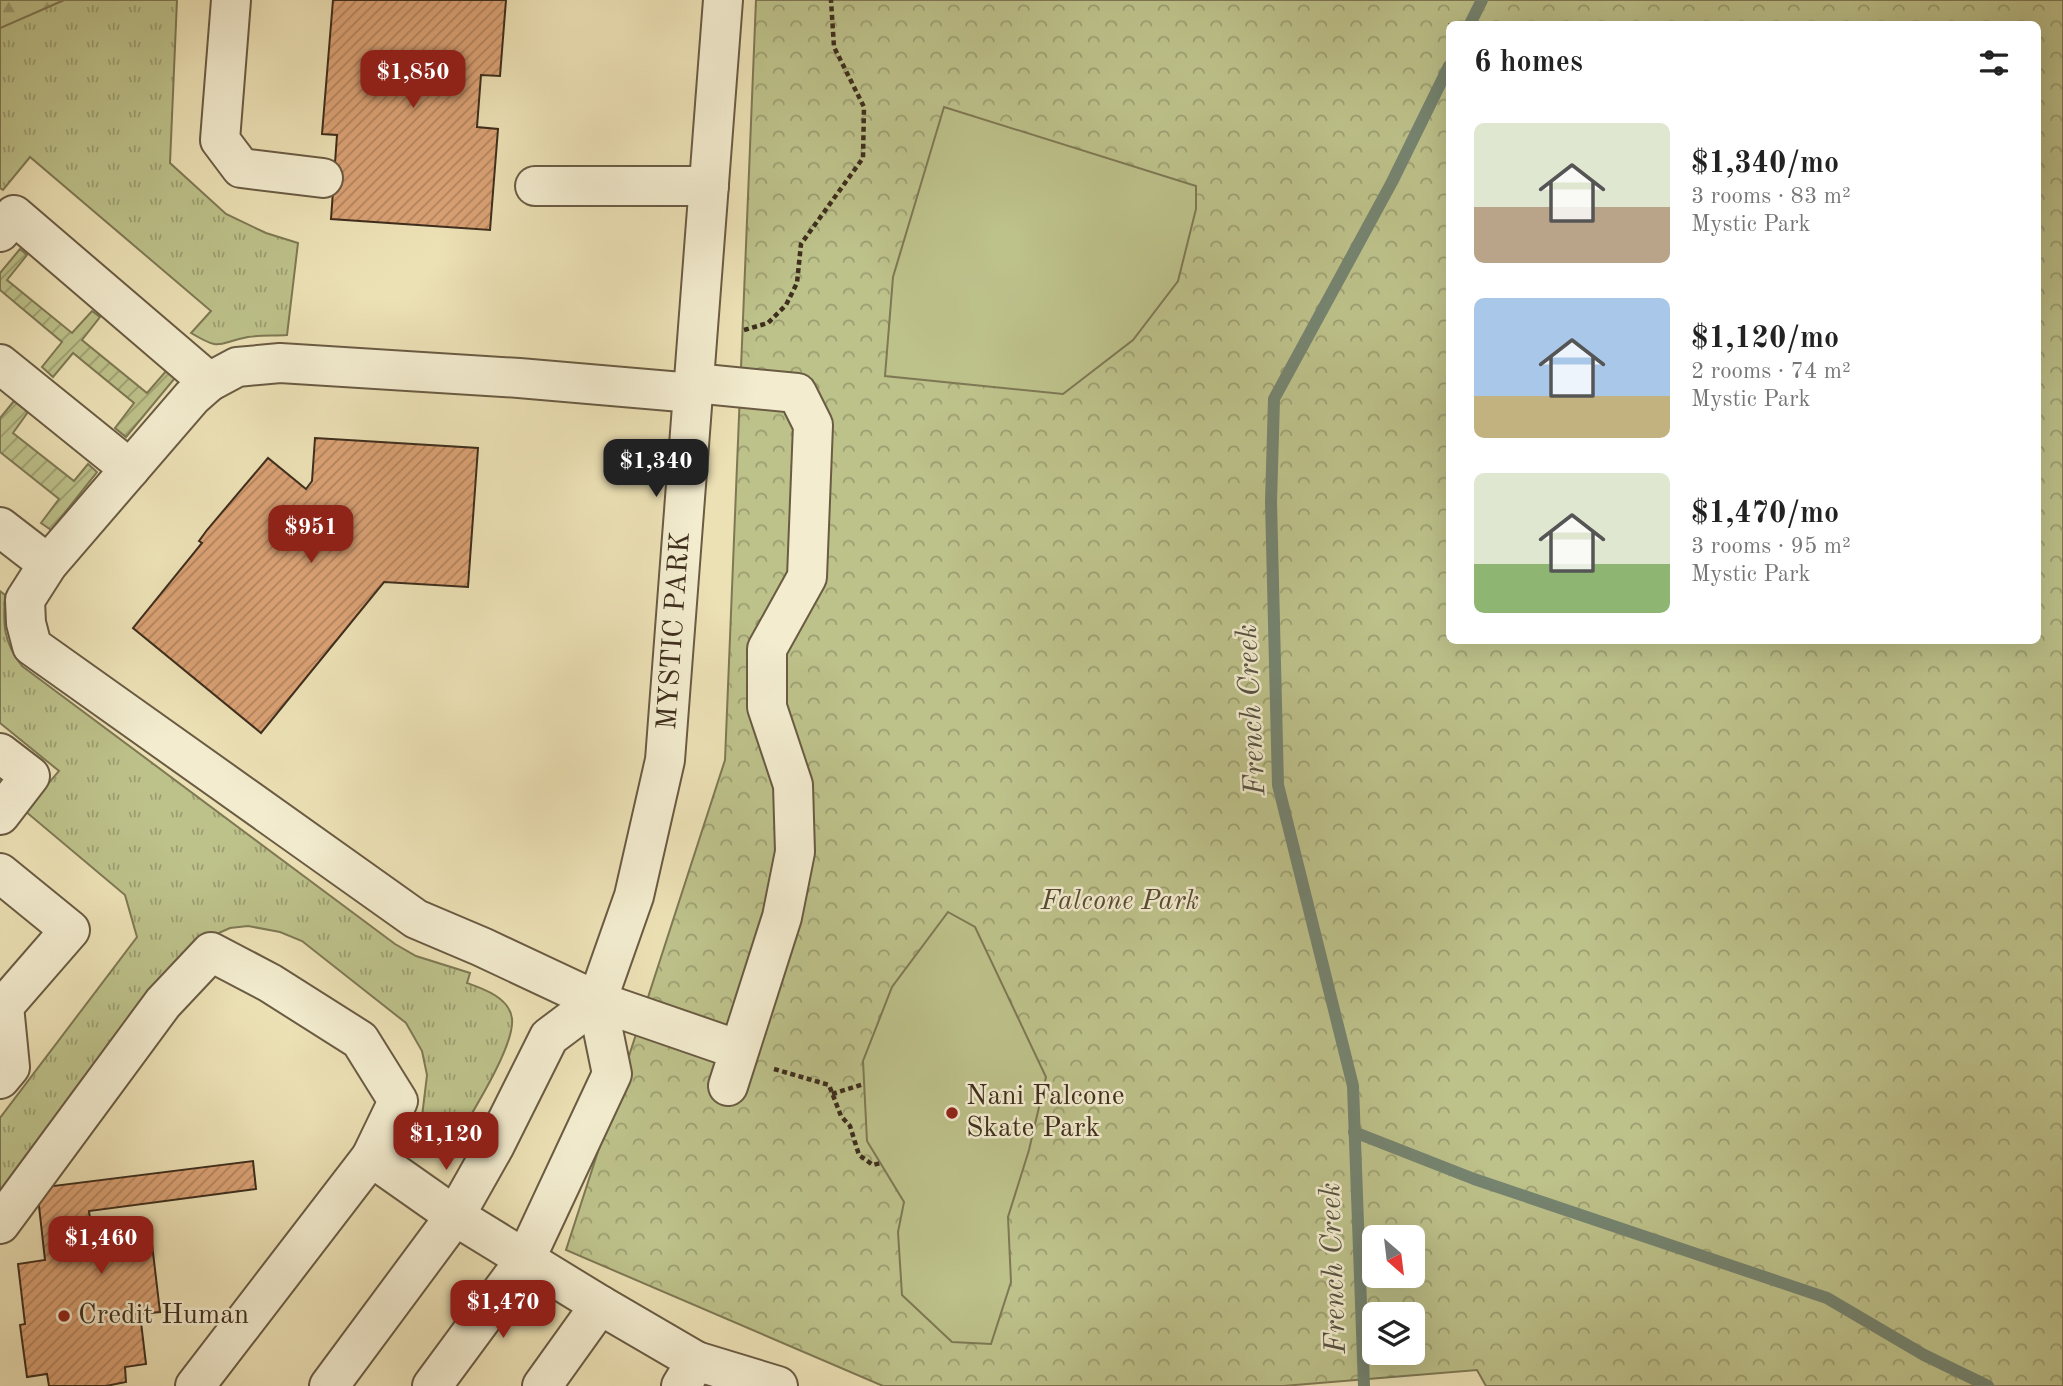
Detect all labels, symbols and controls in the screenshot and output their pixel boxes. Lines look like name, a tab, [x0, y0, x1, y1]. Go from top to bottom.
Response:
icon: filters	[1975, 44, 2013, 82]
text: 6 homes	[1474, 48, 1583, 78]
pin: $1,850	[356, 50, 470, 110]
text: $1,850	[376, 61, 450, 84]
text: $1,340/mo	[1691, 149, 1839, 179]
icon: home	[1530, 151, 1614, 235]
text: 3 rooms · 83 m²	[1691, 185, 1851, 208]
text: Mystic Park	[1691, 213, 1811, 236]
text: $1,120/mo	[1691, 324, 1839, 354]
icon: home	[1530, 326, 1614, 410]
text: 2 rooms · 74 m²	[1691, 360, 1851, 383]
text: Mystic Park	[1691, 388, 1811, 411]
pin: $1,340	[599, 440, 713, 499]
text: $1,340	[619, 450, 693, 473]
text: $1,470/mo	[1691, 499, 1839, 529]
icon: home	[1530, 501, 1614, 585]
pin: $951	[270, 505, 352, 565]
text: $951	[284, 516, 338, 539]
street label: MYSTIC PARK	[654, 531, 696, 731]
text: 3 rooms · 95 m²	[1691, 535, 1851, 558]
text: Mystic Park	[1691, 563, 1811, 586]
water label: French Creek	[1233, 624, 1272, 797]
park label: Falcone Park	[1040, 888, 1199, 916]
place label: Nani Falcone Skate Park	[966, 1083, 1125, 1143]
marker: Nani Falcone Skate Park	[944, 1105, 960, 1121]
pin: $1,120	[389, 1112, 503, 1172]
text: $1,120	[409, 1123, 483, 1146]
water label: French Creek	[1316, 1182, 1352, 1355]
pin: $1,460	[44, 1216, 158, 1276]
north arrow	[1362, 1225, 1424, 1288]
map controls	[1362, 1225, 1425, 1365]
text: $1,460	[64, 1227, 138, 1250]
pin: $1,470	[446, 1280, 560, 1340]
text: $1,470	[466, 1291, 540, 1314]
place label: Credit Human	[78, 1302, 249, 1330]
button: layers	[1362, 1302, 1425, 1365]
marker: Credit Human	[56, 1308, 72, 1324]

